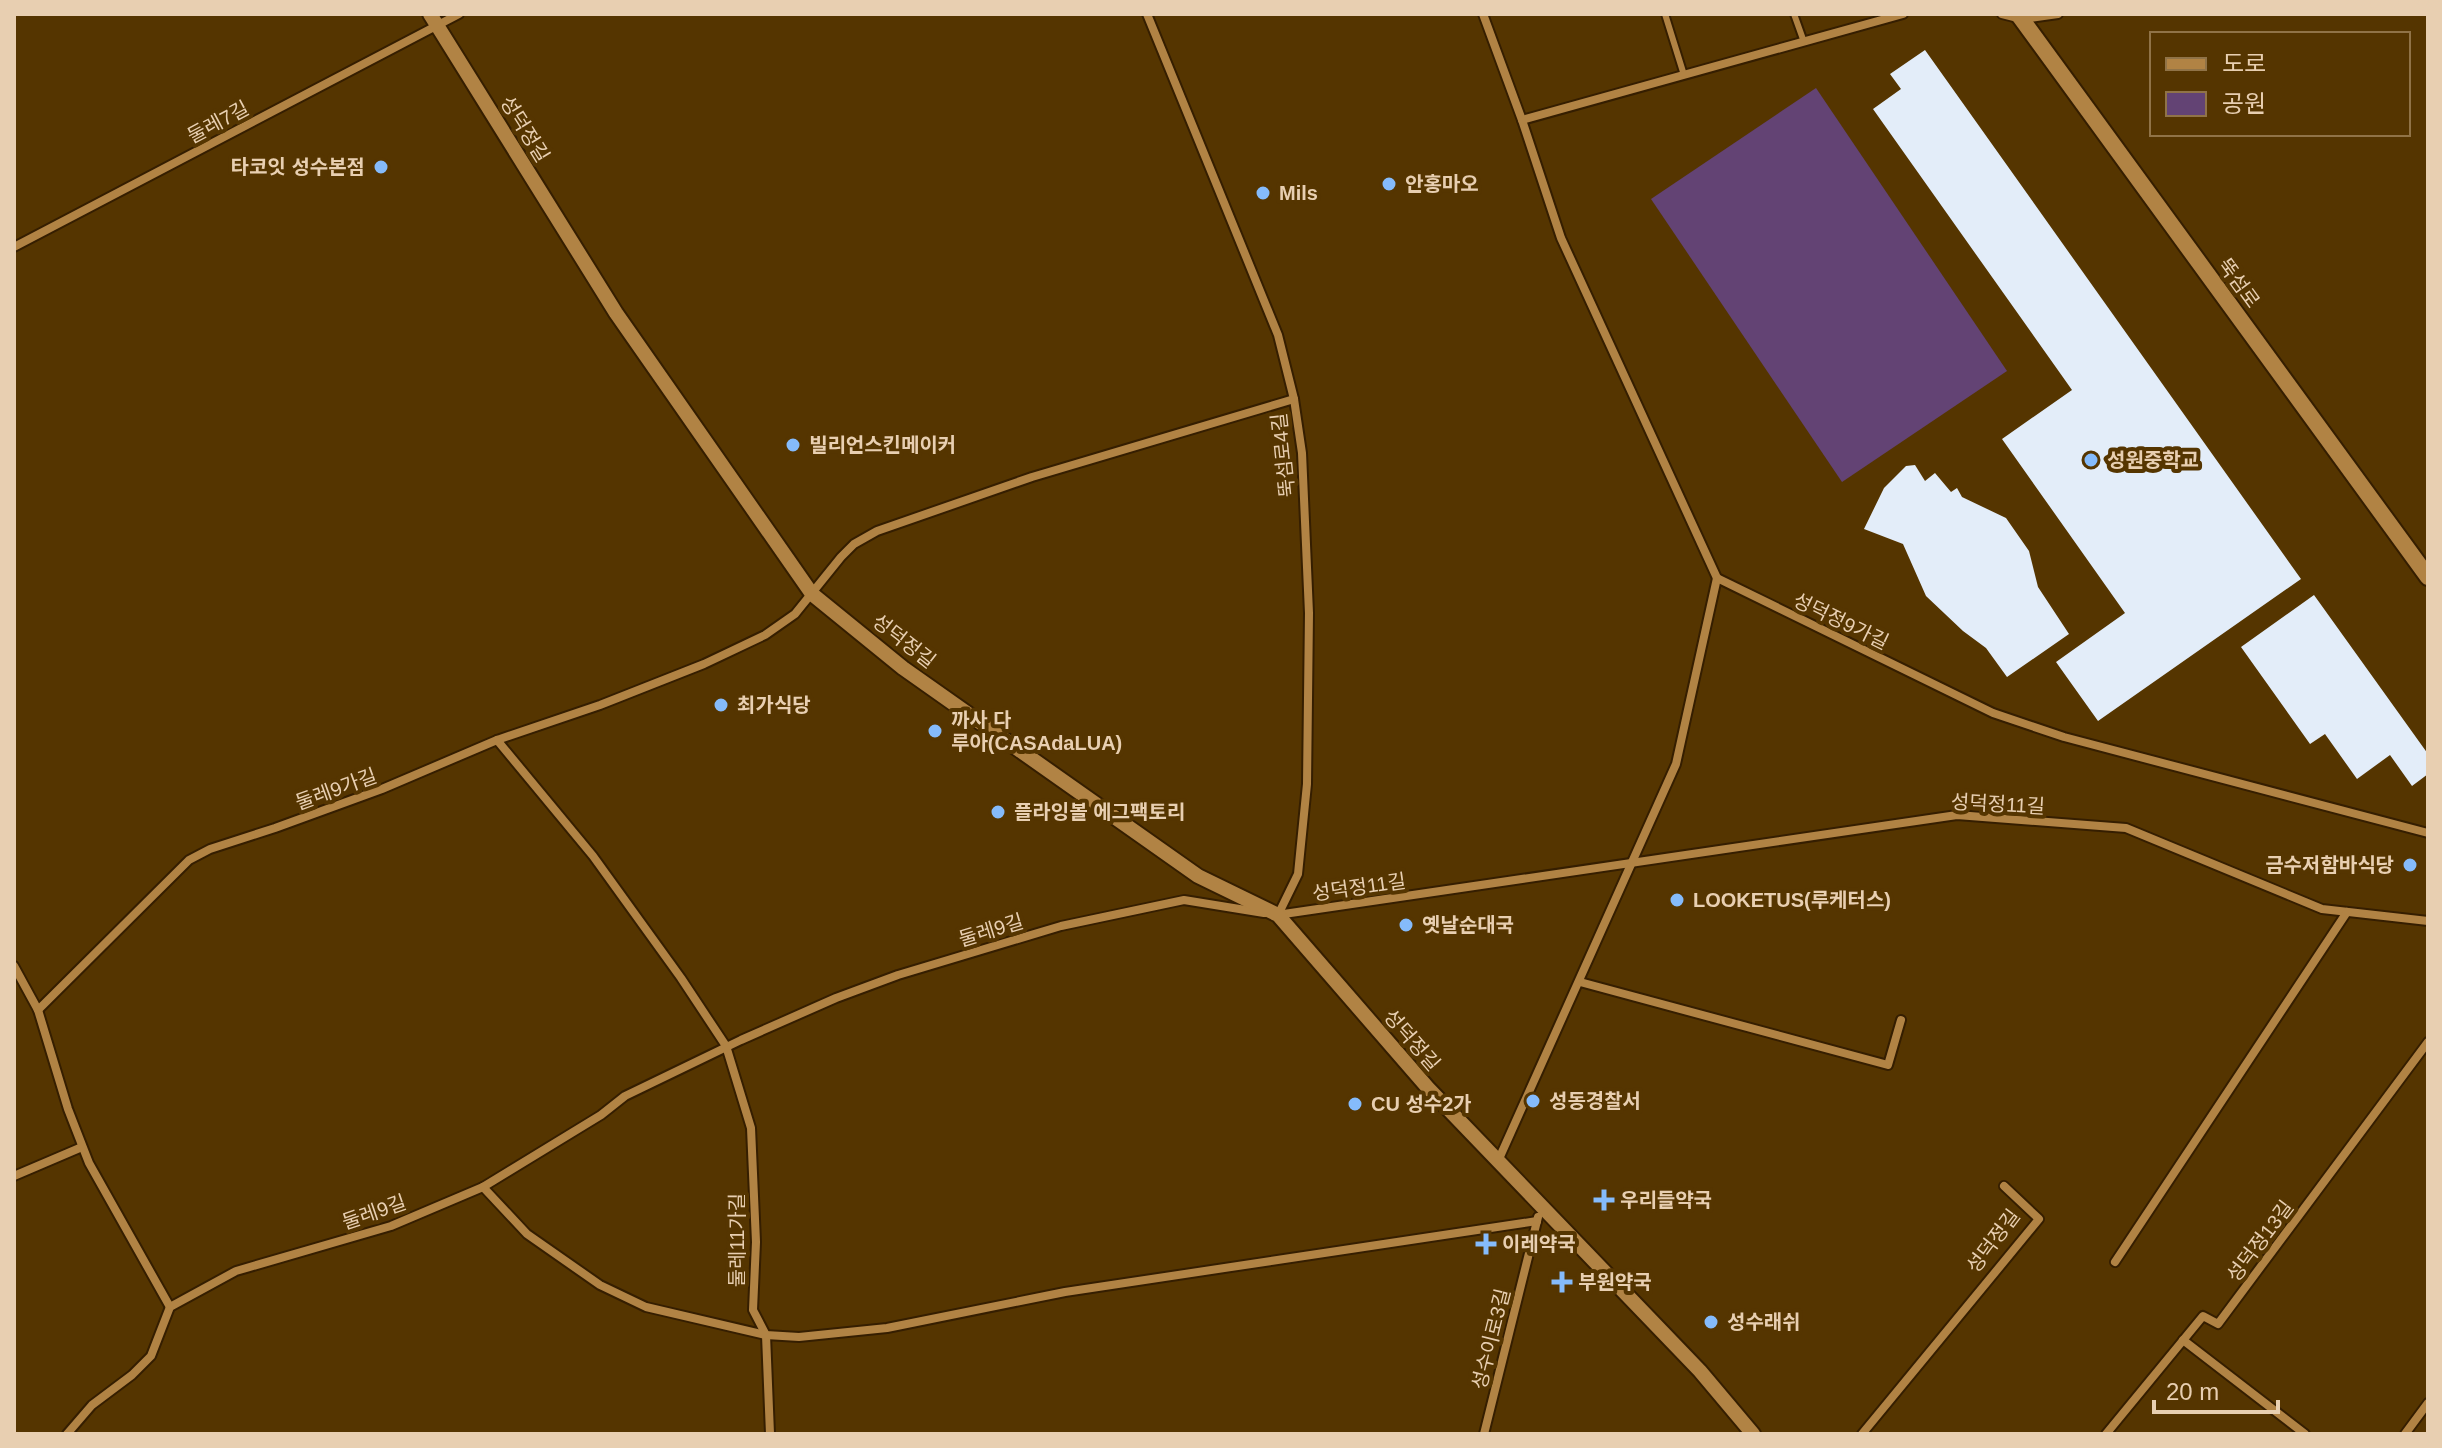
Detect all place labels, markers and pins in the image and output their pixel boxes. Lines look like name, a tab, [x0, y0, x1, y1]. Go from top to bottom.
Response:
place label: 타코잇 성수본점	[231, 156, 365, 178]
marker: 타코잇 성수본점	[372, 158, 390, 176]
place label: 안홍마오	[1405, 173, 1479, 195]
marker: 안홍마오	[1380, 175, 1398, 193]
place label: Mils	[1279, 182, 1318, 204]
marker: Mils	[1254, 184, 1272, 202]
place label: 빌리언스킨메이커	[809, 434, 956, 456]
marker: 빌리언스킨메이커	[784, 436, 802, 454]
place label: 성원중학교	[2107, 449, 2199, 471]
marker: 성원중학교	[2082, 451, 2100, 469]
place label: 최가식당	[737, 694, 811, 716]
marker: 최가식당	[712, 696, 730, 714]
place label: 까사 다 루아(CASAdaLUA)	[951, 709, 1122, 754]
marker: 까사 다 루아(CASAdaLUA)	[926, 722, 944, 740]
place label: 플라잉볼 에그팩토리	[1014, 801, 1185, 823]
marker: 플라잉볼 에그팩토리	[989, 803, 1007, 821]
place label: 금수저함바식당	[2265, 854, 2394, 876]
marker: 금수저함바식당	[2401, 856, 2419, 874]
place label: LOOKETUS(루케터스)	[1693, 889, 1891, 911]
marker: LOOKETUS(루케터스)	[1668, 891, 1686, 909]
place label: 옛날순대국	[1422, 914, 1514, 936]
marker: 옛날순대국	[1397, 916, 1415, 934]
place label: 성동경찰서	[1549, 1090, 1641, 1112]
marker: 성동경찰서	[1524, 1092, 1542, 1110]
place label: CU 성수2가	[1371, 1093, 1472, 1115]
marker: CU 성수2가	[1346, 1095, 1364, 1113]
place label: 우리들약국	[1620, 1189, 1712, 1211]
marker: 우리들약국	[1595, 1191, 1613, 1209]
place label: 이레약국	[1502, 1233, 1576, 1255]
marker: 이레약국	[1477, 1235, 1495, 1253]
place label: 부원약국	[1578, 1271, 1652, 1293]
marker: 부원약국	[1553, 1273, 1571, 1291]
place label: 성수래쉬	[1727, 1311, 1801, 1333]
marker: 성수래쉬	[1702, 1313, 1720, 1331]

